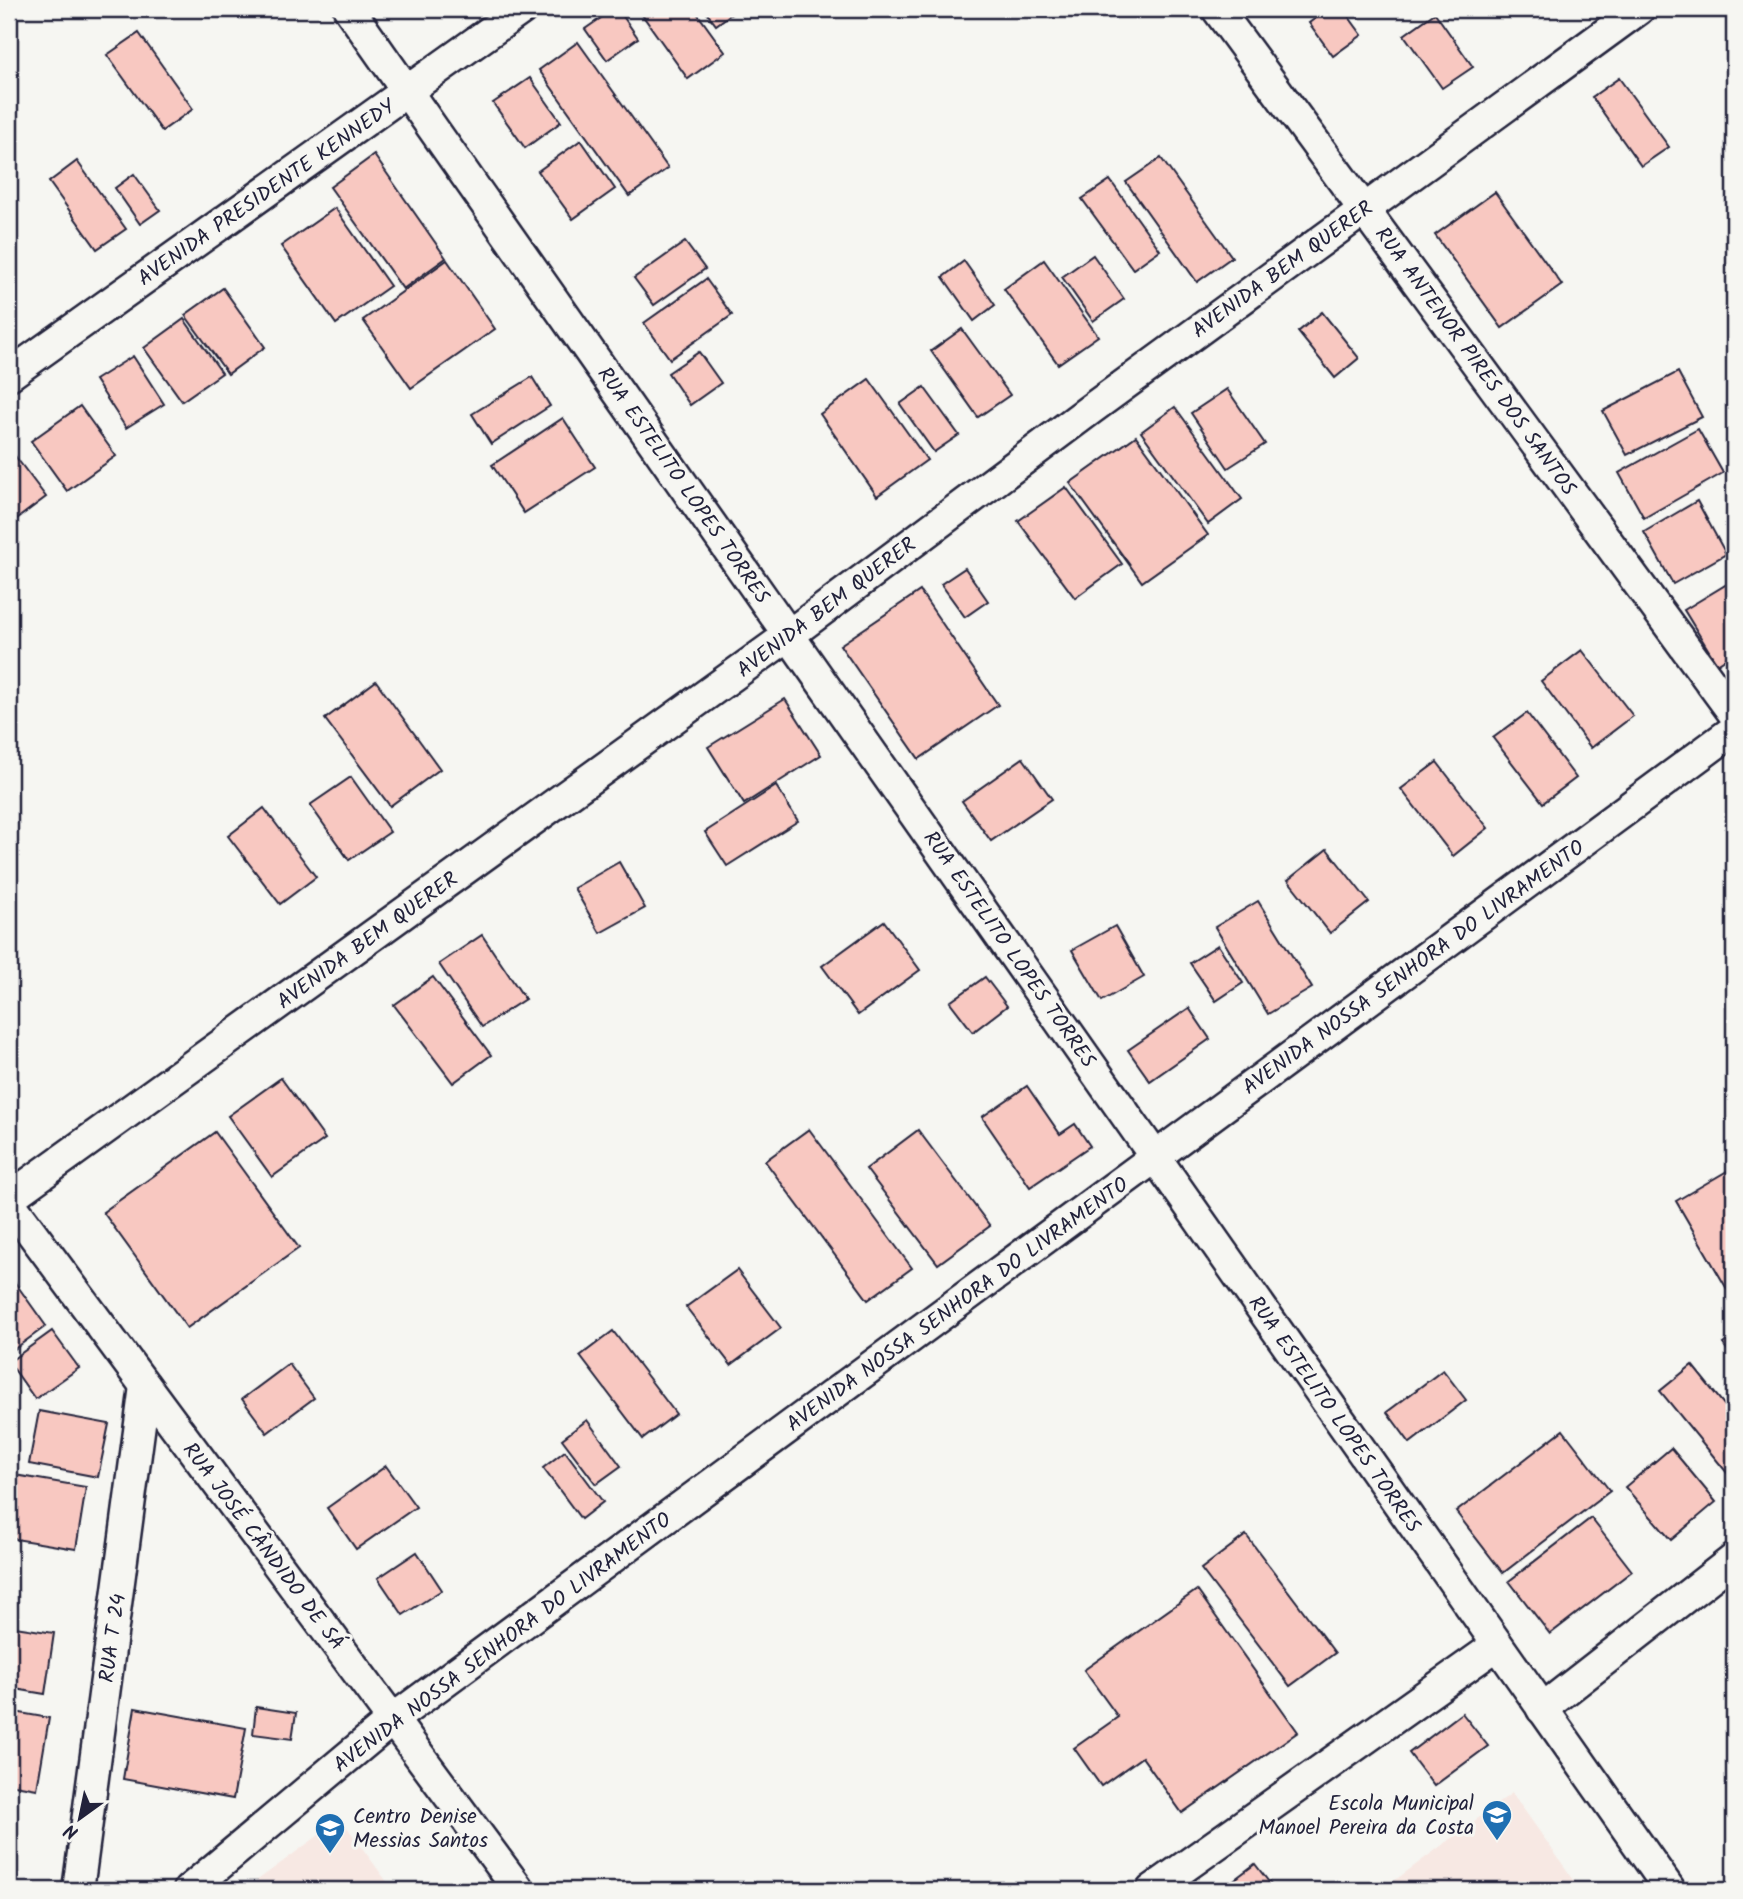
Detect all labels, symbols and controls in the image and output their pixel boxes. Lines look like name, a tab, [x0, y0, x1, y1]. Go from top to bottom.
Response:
street label: AVENIDA PRESIDENTE KENNEDY	[131, 91, 403, 295]
street label: AVENIDA BEM QUERER	[1185, 193, 1381, 347]
street label: RUA ANTENOR PIRES DOS SANTOS	[1366, 220, 1584, 503]
street label: RUA ESTELITO LOPES TORRES	[588, 360, 777, 611]
street label: AVENIDA BEM QUERER	[730, 530, 924, 687]
street label: RUA ESTELITO LOPES TORRES	[914, 824, 1103, 1075]
street label: AVENIDA NOSSA SENHORA DO LIVRAMENTO	[1236, 832, 1592, 1104]
street label: AVENIDA BEM QUERER	[270, 864, 466, 1018]
street label: AVENIDA NOSSA SENHORA DO LIVRAMENTO	[780, 1169, 1136, 1441]
street label: RUA ESTELITO LOPES TORRES	[1239, 1289, 1428, 1540]
street label: RUA JOSÉ CÂNDIDO DE SÁ	[173, 1436, 352, 1658]
street label: AVENIDA NOSSA SENHORA DO LIVRAMENTO	[327, 1505, 679, 1782]
street label: RUA T 24	[91, 1592, 136, 1685]
north arrow	[46, 1784, 116, 1854]
place label: Escola Municipal Manoel Pereira da Costa	[1259, 1788, 1474, 1845]
school or university icon: Escola Municipal Manoel Pereira da Costa	[1480, 1798, 1514, 1842]
place label: Centro Denise Messias Santos	[353, 1801, 488, 1858]
school or university icon: Centro Denise Messias Santos	[313, 1811, 347, 1855]
text: N	[59, 1815, 85, 1846]

